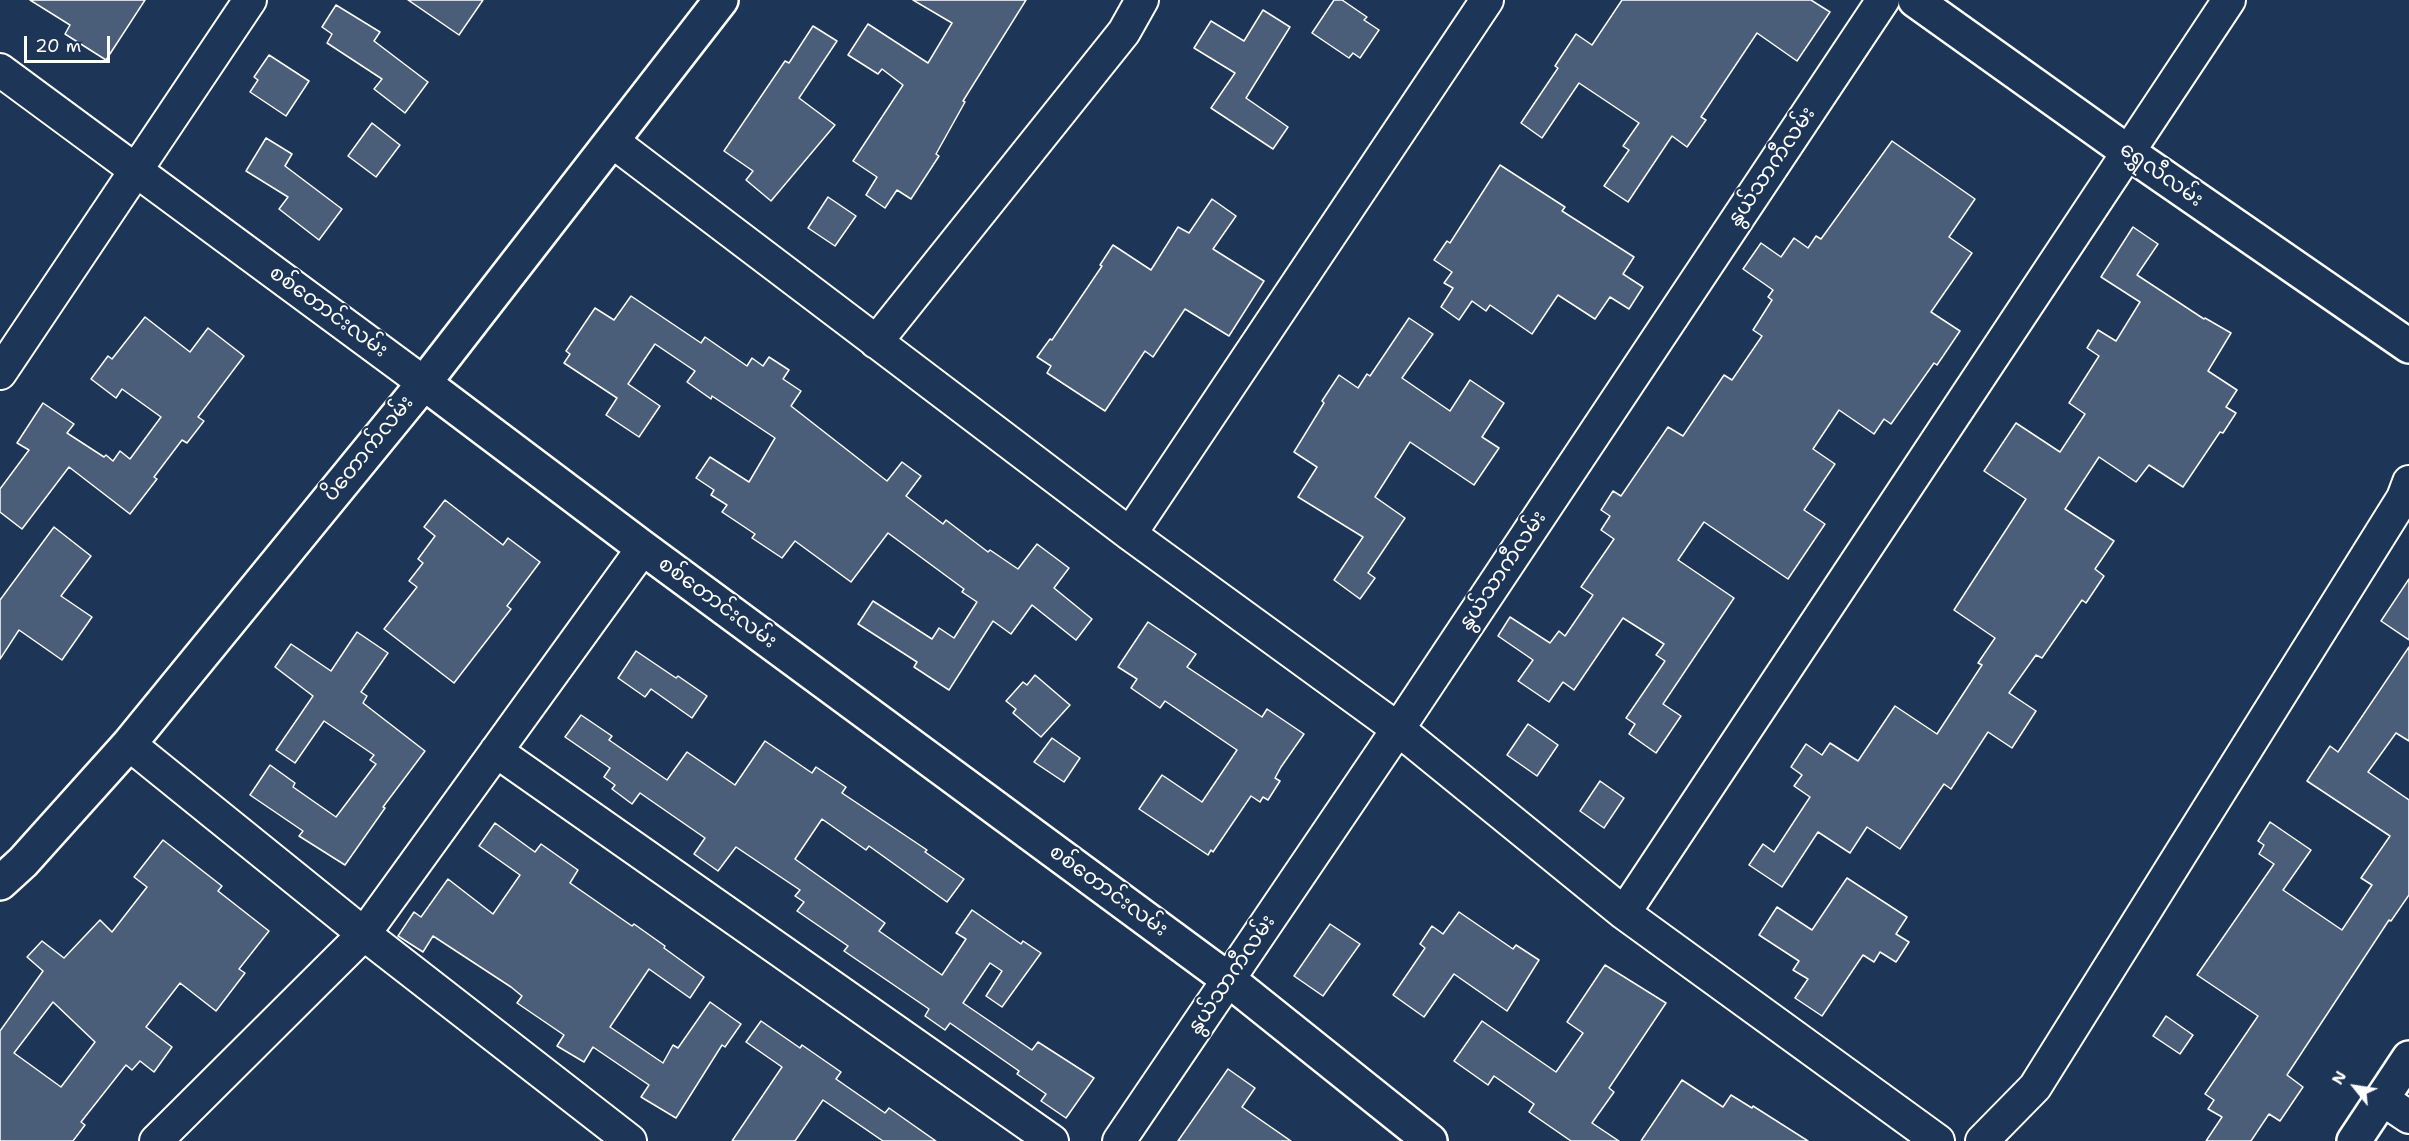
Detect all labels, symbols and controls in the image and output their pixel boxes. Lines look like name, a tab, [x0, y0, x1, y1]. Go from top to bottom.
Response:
scale bar	[27, 24, 112, 62]
text: 20 m	[35, 34, 81, 58]
street label: နွယ်သာကီလမ်း	[1723, 102, 1821, 232]
street label: ရွှေလီလမ်း	[2114, 137, 2208, 213]
street label: စစ်တောင်းလမ်း	[264, 261, 392, 363]
street label: ပိတောက်လမ်း	[319, 391, 419, 507]
street label: နွယ်သာကီလမ်း	[1454, 506, 1552, 636]
street label: စစ်တောင်းလမ်း	[653, 552, 781, 654]
street label: စစ်တောင်းလမ်း	[1044, 840, 1172, 942]
street label: နွယ်သာကီလမ်း	[1183, 910, 1281, 1040]
north arrow	[2325, 1057, 2385, 1117]
text: N	[2327, 1067, 2351, 1088]

